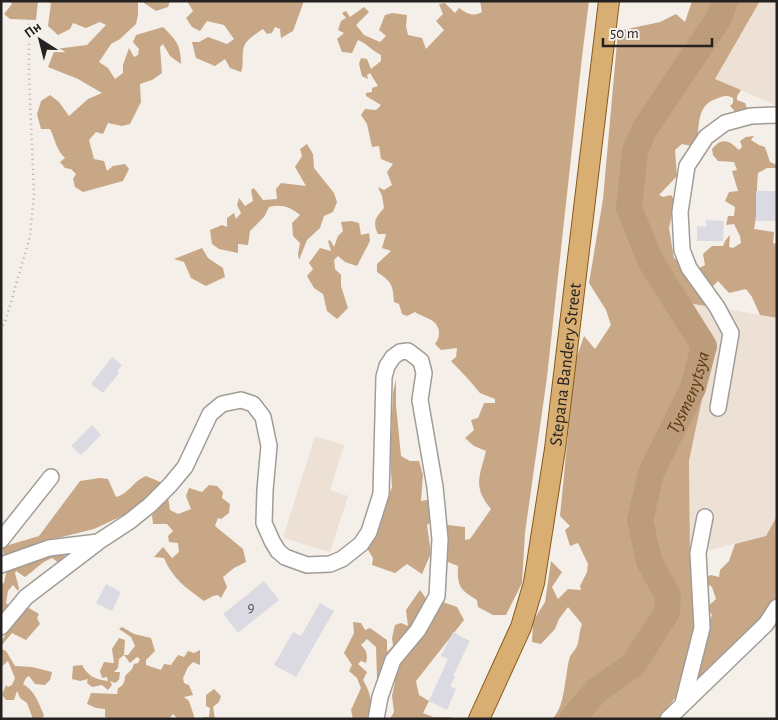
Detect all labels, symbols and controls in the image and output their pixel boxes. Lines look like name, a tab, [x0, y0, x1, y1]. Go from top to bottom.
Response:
north arrow	[15, 15, 65, 65]
scale bar	[603, 15, 712, 47]
text: Пн	[22, 20, 44, 41]
text: 50 m	[610, 26, 639, 41]
street label: Stepana Bandery Street	[547, 282, 585, 447]
water label: Tysmenytsya	[664, 350, 713, 437]
house number: 9	[247, 600, 255, 615]

